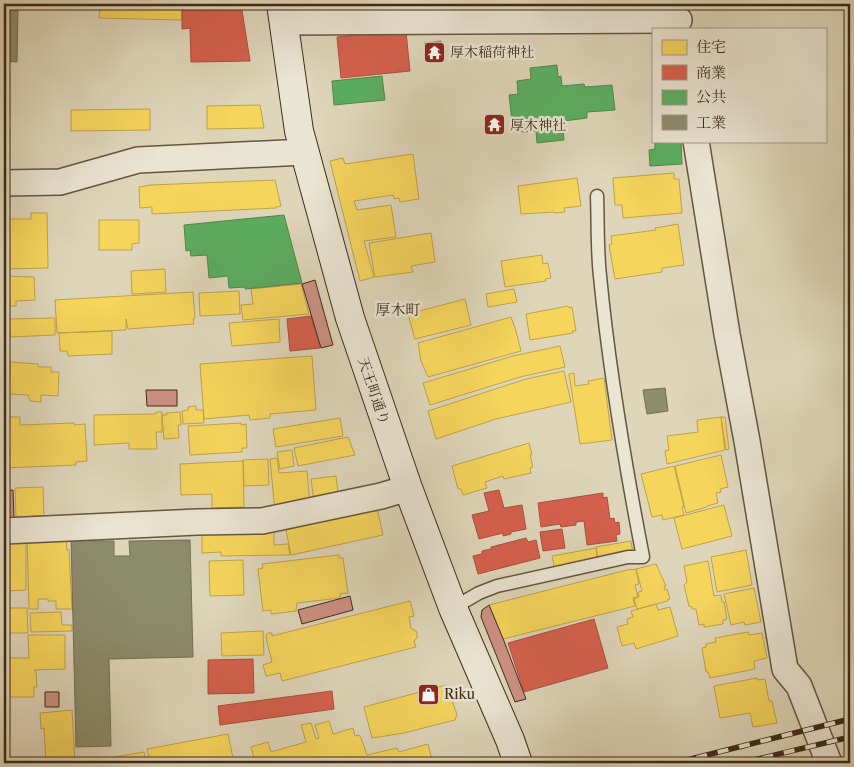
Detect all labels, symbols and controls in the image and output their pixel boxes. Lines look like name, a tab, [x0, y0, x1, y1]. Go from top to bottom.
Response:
legend	[652, 28, 826, 142]
text: 住宅	[696, 37, 726, 56]
temple icon: 厚木稲荷神社	[422, 40, 446, 64]
place label: 厚木稲荷神社	[450, 43, 534, 61]
text: 商業	[696, 63, 726, 82]
text: 公共	[696, 87, 726, 106]
temple icon: 厚木神社	[482, 113, 506, 137]
text: 工業	[696, 113, 726, 132]
place label: 厚木神社	[510, 116, 566, 134]
district label: 厚木町	[375, 300, 421, 319]
street label: 天王町通り	[354, 355, 394, 427]
shop icon: Riku	[416, 682, 440, 706]
place label: Riku	[444, 685, 476, 703]

